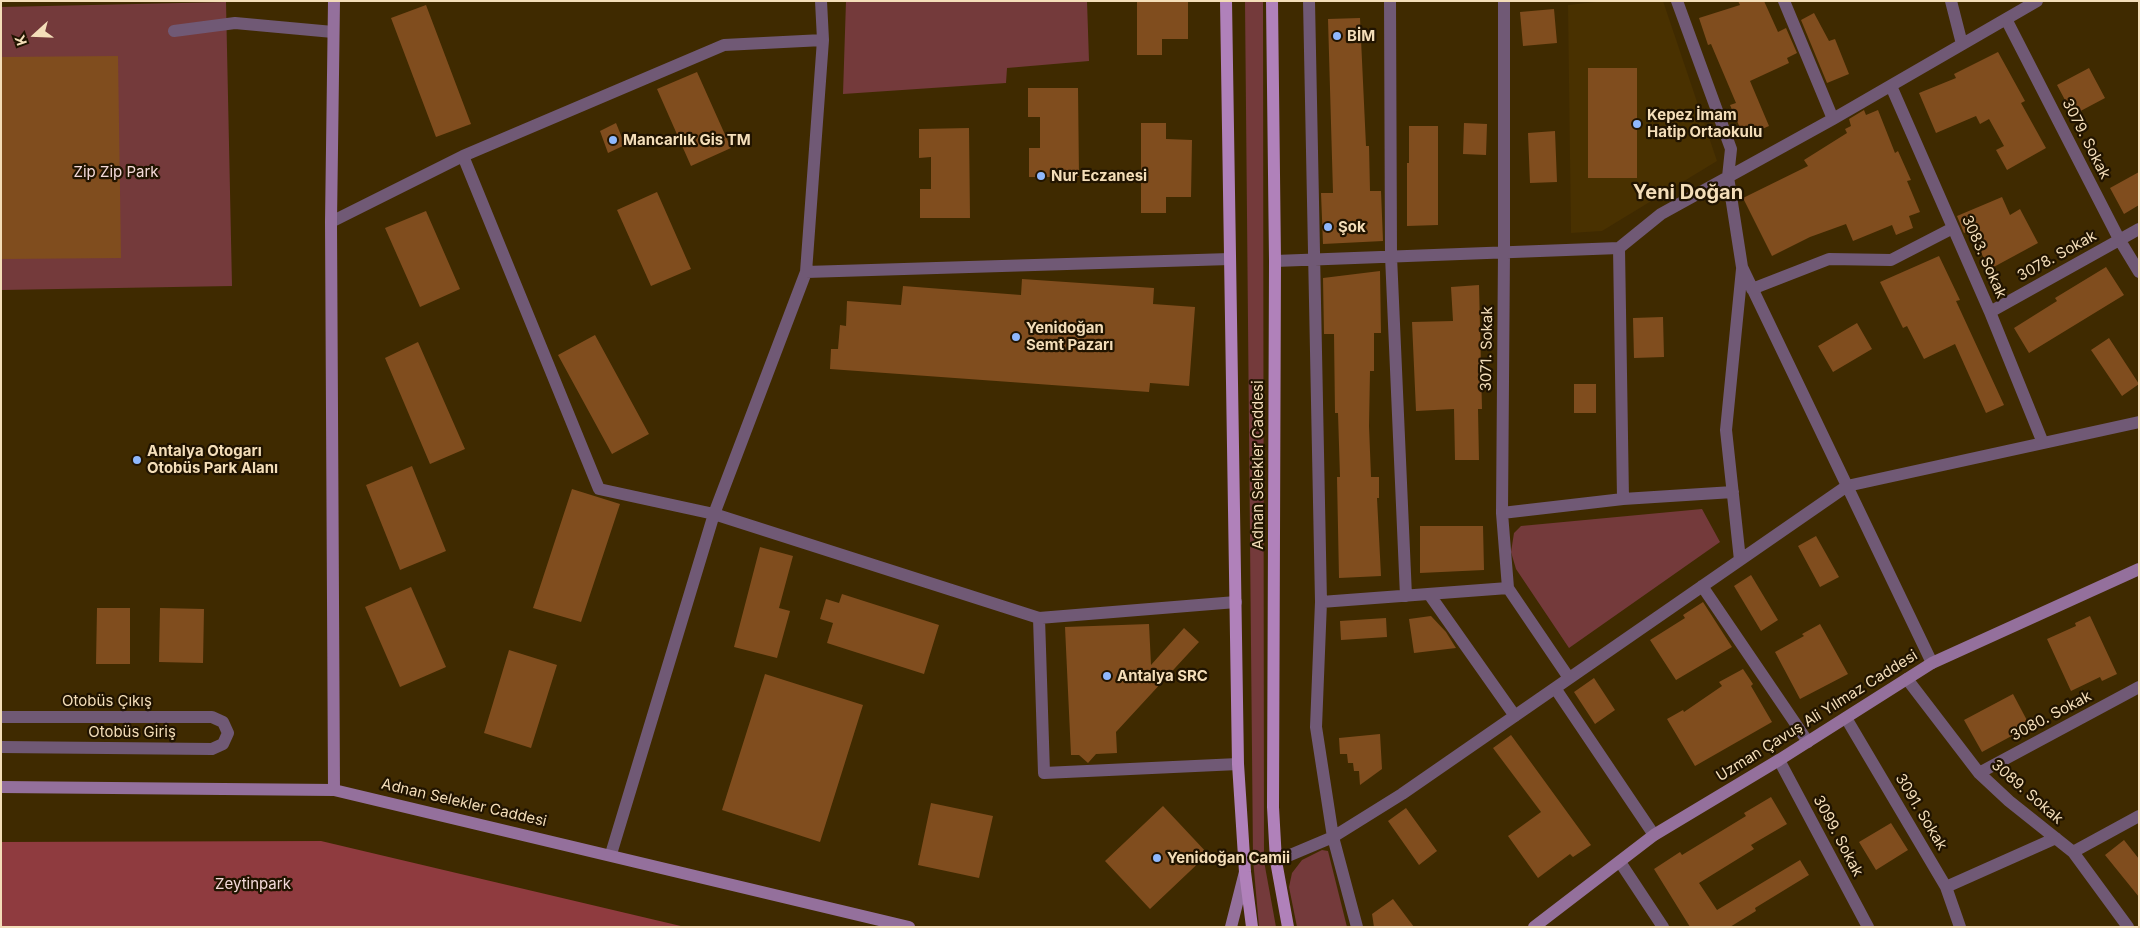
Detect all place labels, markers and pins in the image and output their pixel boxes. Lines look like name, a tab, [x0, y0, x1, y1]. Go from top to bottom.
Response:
place label: BİM	[1347, 27, 1375, 45]
marker: BİM	[1331, 30, 1343, 42]
place label: Kepez İmam Hatip Ortaokulu	[1647, 106, 1762, 141]
marker: Kepez İmam Hatip Ortaokulu	[1631, 118, 1643, 130]
place label: Mancarlık Gis TM	[623, 131, 751, 149]
marker: Mancarlık Gis TM	[607, 134, 619, 146]
place label: Nur Eczanesi	[1051, 167, 1147, 185]
marker: Nur Eczanesi	[1035, 170, 1047, 182]
place label: Şok	[1338, 218, 1366, 236]
marker: Şok	[1322, 221, 1334, 233]
place label: Yenidoğan Semt Pazarı	[1026, 319, 1113, 354]
marker: Yenidoğan Semt Pazarı	[1010, 331, 1022, 343]
place label: Antalya Otogarı Otobüs Park Alanı	[147, 442, 278, 477]
marker: Antalya Otogarı Otobüs Park Alanı	[131, 454, 143, 466]
place label: Antalya SRC	[1117, 667, 1208, 685]
marker: Antalya SRC	[1101, 670, 1113, 682]
place label: Yenidoğan Camii	[1167, 849, 1290, 867]
marker: Yenidoğan Camii	[1151, 852, 1163, 864]

